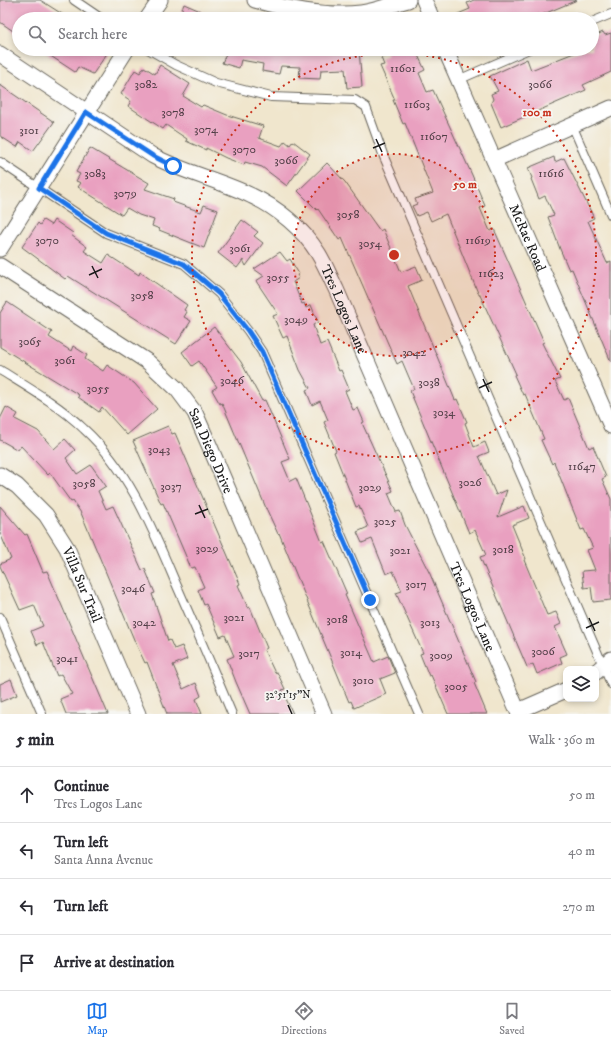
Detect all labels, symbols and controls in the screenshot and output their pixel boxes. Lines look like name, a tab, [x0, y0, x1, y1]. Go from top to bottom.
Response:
search box	[12, 12, 599, 56]
icon: search	[26, 23, 48, 45]
text: Search here	[58, 25, 127, 44]
house number: 11601	[390, 61, 416, 76]
house number: 3082	[135, 77, 158, 92]
house number: 3066	[528, 77, 552, 92]
house number: 11603	[404, 97, 430, 112]
house number: 3078	[161, 105, 185, 120]
text: 100 m	[523, 105, 551, 120]
house number: 3074	[194, 122, 219, 137]
house number: 3101	[19, 123, 39, 138]
house number: 11607	[420, 129, 448, 144]
house number: 3070	[232, 142, 256, 157]
house number: 3066	[274, 153, 298, 168]
route start	[164, 157, 182, 175]
house number: 3083	[84, 166, 106, 181]
house number: 11616	[538, 166, 565, 181]
text: 50 m	[452, 177, 477, 192]
house number: 3079	[113, 186, 137, 201]
street label: McRae Road	[504, 202, 550, 274]
house number: 3058	[337, 207, 359, 222]
house number: 3070	[35, 233, 59, 248]
house number: 11619	[465, 233, 491, 248]
house number: 3054	[358, 236, 383, 251]
house number: 3061	[229, 241, 251, 256]
centre of rings	[387, 248, 401, 262]
street label: Tres Logos Lane	[316, 262, 371, 357]
house number: 11623	[478, 266, 504, 281]
house number: 3055	[267, 270, 289, 285]
house number: 3058	[131, 288, 153, 303]
house number: 3049	[284, 312, 308, 327]
house number: 3065	[18, 334, 42, 349]
house number: 3042	[402, 345, 426, 360]
house number: 3061	[54, 353, 76, 368]
house number: 3046	[220, 373, 245, 388]
house number: 3038	[418, 375, 440, 390]
house number: 3055	[87, 381, 109, 396]
street label: San Diego Drive	[184, 404, 237, 497]
house number: 3034	[433, 405, 456, 420]
house number: 3043	[148, 442, 170, 457]
house number: 11647	[568, 459, 596, 474]
house number: 3026	[458, 475, 482, 490]
house number: 3058	[73, 476, 95, 491]
house number: 3037	[160, 479, 182, 494]
house number: 3029	[359, 480, 381, 495]
house number: 3025	[374, 514, 396, 529]
house number: 3029	[196, 541, 218, 556]
house number: 3018	[492, 542, 514, 557]
street label: Villa Sur Trail	[57, 543, 106, 626]
house number: 3021	[389, 543, 411, 558]
street label: Tres Logos Lane	[445, 560, 499, 654]
house number: 3017	[405, 577, 427, 592]
house number: 3046	[121, 581, 146, 596]
route end	[361, 591, 379, 609]
house number: 3021	[223, 610, 245, 625]
house number: 3018	[326, 612, 348, 627]
house number: 3042	[132, 615, 156, 630]
house number: 3013	[420, 615, 440, 630]
house number: 3006	[531, 644, 556, 659]
house number: 3014	[340, 645, 363, 660]
house number: 3017	[238, 646, 260, 661]
house number: 3009	[429, 648, 453, 663]
house number: 3041	[56, 651, 78, 666]
map controls	[563, 666, 599, 702]
button: layers	[563, 666, 599, 702]
house number: 3010	[352, 673, 374, 688]
house number: 3005	[444, 679, 468, 694]
text: 32°51'15"N	[266, 689, 310, 701]
text: 5 min	[16, 729, 54, 751]
text: Walk · 360 m	[528, 732, 595, 748]
text: Continue	[54, 777, 109, 796]
icon: ahead	[16, 784, 38, 806]
text: 50 m	[569, 787, 595, 803]
text: Tres Logos Lane	[54, 796, 142, 812]
text: Turn left	[54, 833, 108, 852]
icon: left	[16, 840, 38, 862]
text: 40 m	[568, 843, 595, 859]
text: Santa Anna Avenue	[54, 852, 153, 868]
icon: left	[16, 896, 38, 918]
text: Turn left	[54, 897, 108, 916]
text: 270 m	[563, 899, 595, 915]
icon: arrive	[16, 952, 38, 974]
text: Arrive at destination	[54, 953, 174, 972]
tab: Map	[86, 1000, 108, 1038]
tab: Directions	[281, 1000, 327, 1038]
tab: Saved	[499, 1000, 525, 1038]

